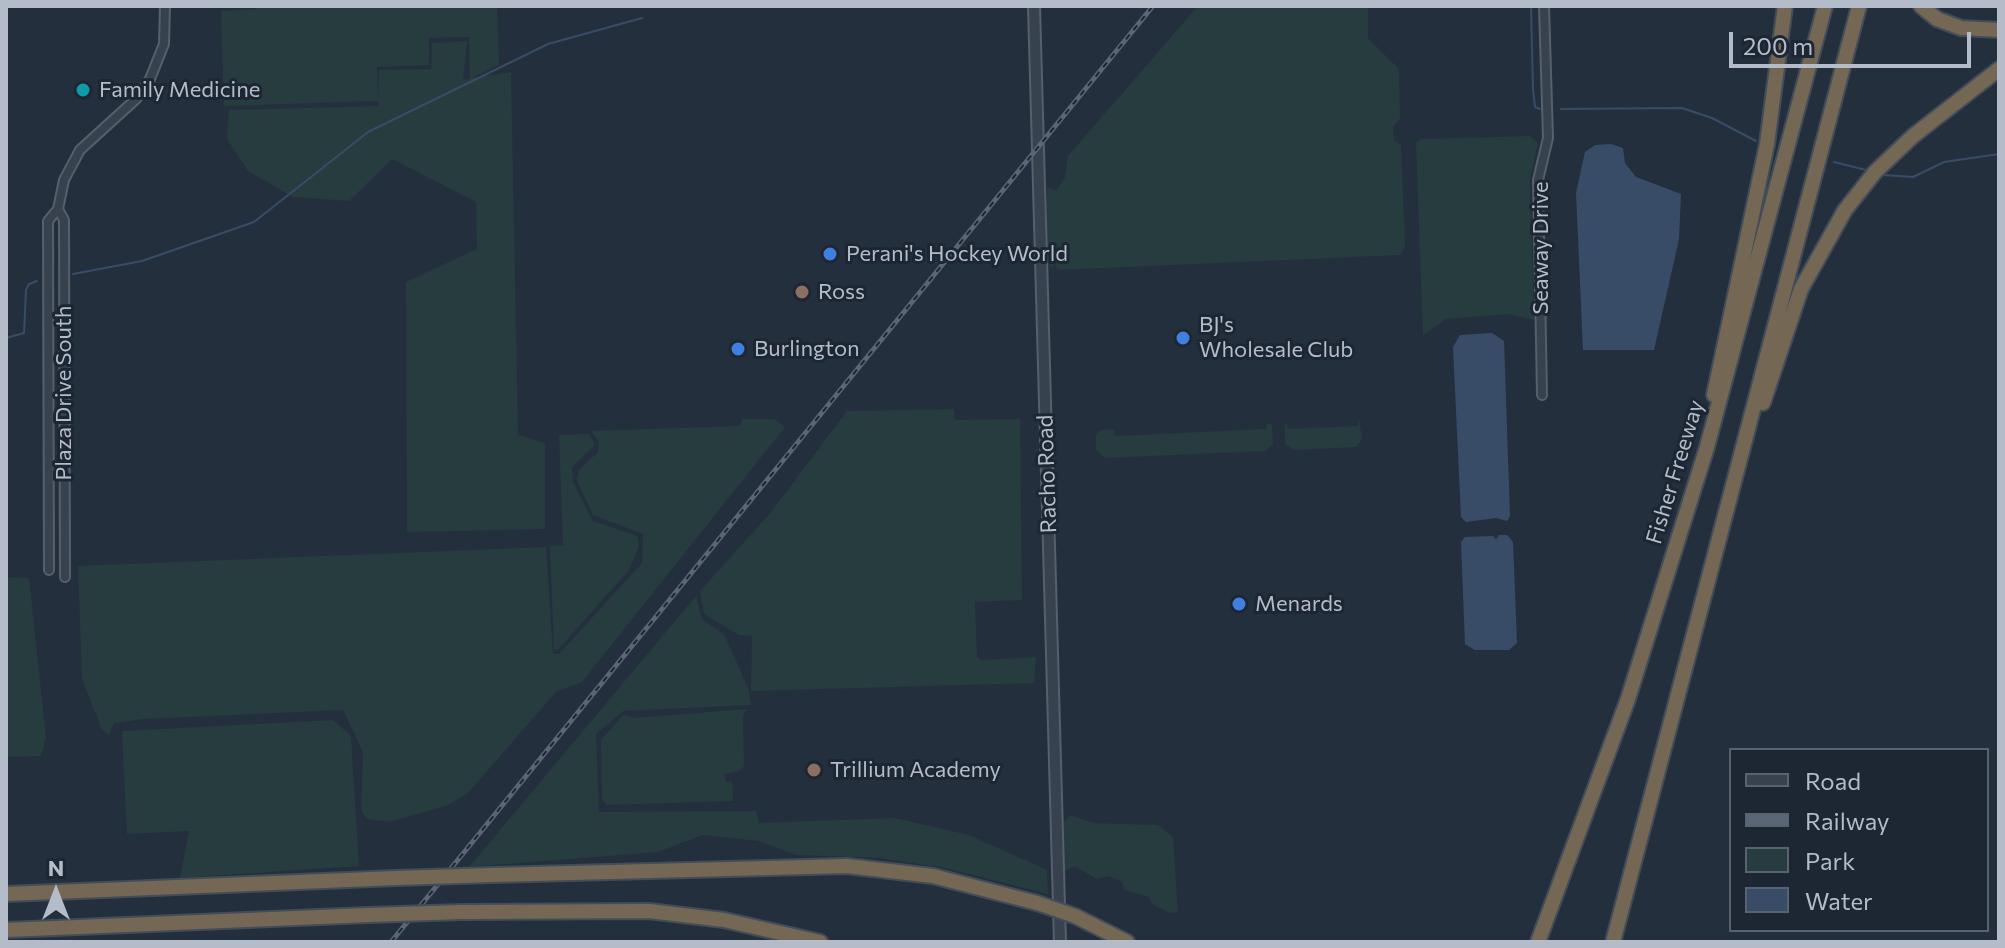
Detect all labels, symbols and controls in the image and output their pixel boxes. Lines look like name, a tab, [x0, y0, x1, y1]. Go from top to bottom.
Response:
scale bar	[1733, 16, 1975, 66]
text: 200 m	[1743, 31, 1813, 60]
place label: Family Medicine	[99, 77, 260, 103]
marker: Family Medicine	[74, 81, 92, 99]
street label: Seaway Drive	[1528, 181, 1554, 315]
place label: Perani's Hockey World	[846, 241, 1068, 267]
marker: Perani's Hockey World	[821, 245, 839, 263]
place label: Ross	[818, 279, 865, 305]
marker: Ross	[793, 283, 811, 301]
street label: Plaza Drive South	[51, 306, 77, 480]
place label: BJ's Wholesale Club	[1199, 312, 1353, 364]
marker: BJ's Wholesale Club	[1174, 329, 1192, 347]
place label: Burlington	[754, 336, 860, 362]
marker: Burlington	[729, 340, 747, 358]
street label: Fisher Freeway	[1641, 397, 1709, 547]
street label: Racho Road	[1032, 414, 1062, 534]
place label: Menards	[1255, 591, 1343, 617]
marker: Menards	[1230, 595, 1248, 613]
legend	[1729, 748, 1989, 932]
place label: Trillium Academy	[830, 757, 1001, 783]
marker: Trillium Academy	[805, 761, 823, 779]
text: Road	[1805, 766, 1861, 795]
text: Railway	[1805, 806, 1890, 835]
text: Park	[1805, 846, 1855, 875]
north arrow	[16, 852, 96, 932]
text: N	[48, 854, 64, 881]
text: Water	[1805, 886, 1873, 915]

